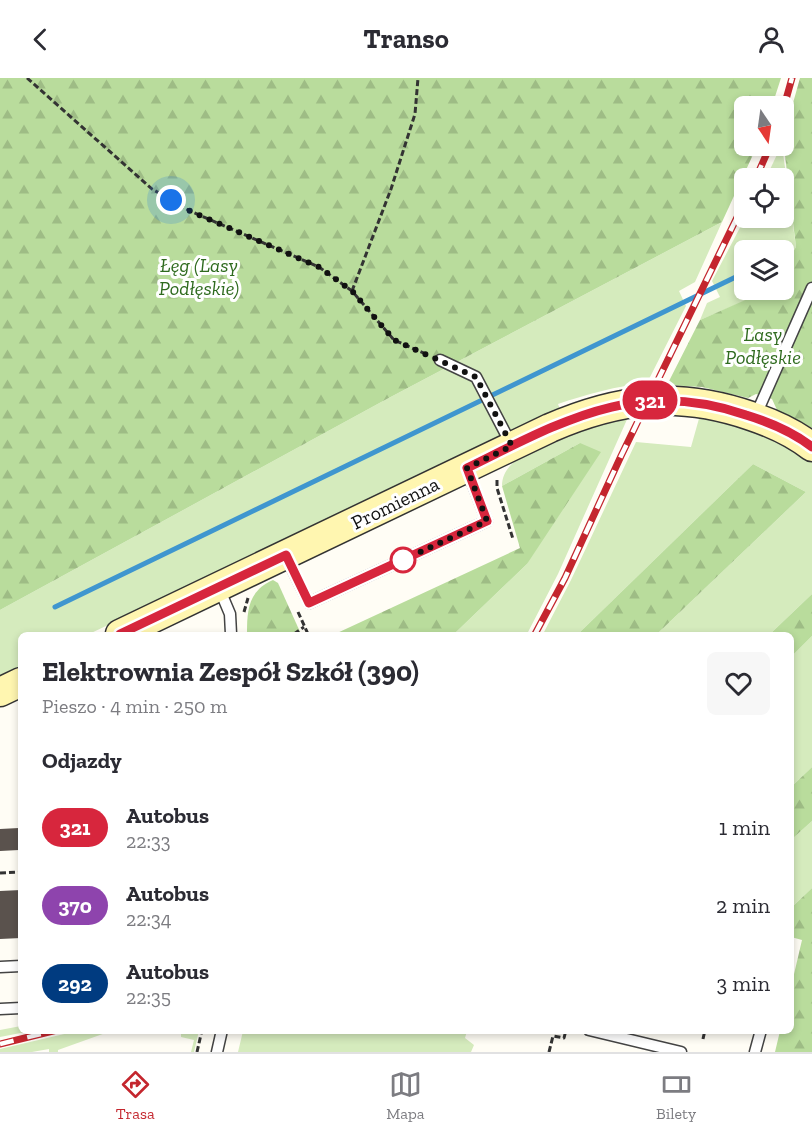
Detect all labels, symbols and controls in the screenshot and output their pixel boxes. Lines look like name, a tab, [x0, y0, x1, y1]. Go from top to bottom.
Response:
icon: back	[24, 23, 57, 56]
text: Transo	[363, 23, 449, 55]
icon: person	[755, 23, 788, 56]
north arrow	[734, 96, 794, 156]
map controls	[734, 96, 794, 300]
button: locate	[734, 168, 794, 228]
your location	[156, 185, 186, 215]
button: layers	[734, 240, 794, 300]
park label: Łęg (Lasy Podłęskie)	[159, 253, 239, 300]
park label: Lasy Podłęskie	[725, 322, 801, 369]
line badge: 321	[616, 380, 684, 420]
text: 321	[635, 388, 665, 413]
street label: Promienna	[347, 471, 443, 535]
unlabelled marker	[390, 547, 416, 573]
button: heart	[707, 652, 770, 715]
text: Elektrownia Zespół Szkół (390)	[42, 655, 419, 688]
text: Pieszo · 4 min · 250 m	[42, 694, 227, 718]
text: Odjazdy	[42, 747, 122, 774]
text: Autobus	[126, 802, 209, 829]
text: 1 min	[719, 814, 770, 841]
text: 321	[60, 815, 90, 840]
text: 22:33	[126, 829, 171, 853]
text: Autobus	[126, 880, 209, 907]
text: 2 min	[716, 892, 770, 919]
text: 370	[58, 893, 92, 918]
text: 22:34	[126, 907, 172, 931]
text: Autobus	[126, 958, 209, 985]
text: 3 min	[716, 970, 770, 997]
text: 292	[58, 971, 92, 996]
text: 22:35	[126, 985, 171, 1009]
tab: Trasa	[116, 1068, 155, 1123]
tab: Mapa	[386, 1068, 425, 1123]
tab: Bilety	[656, 1068, 696, 1123]

